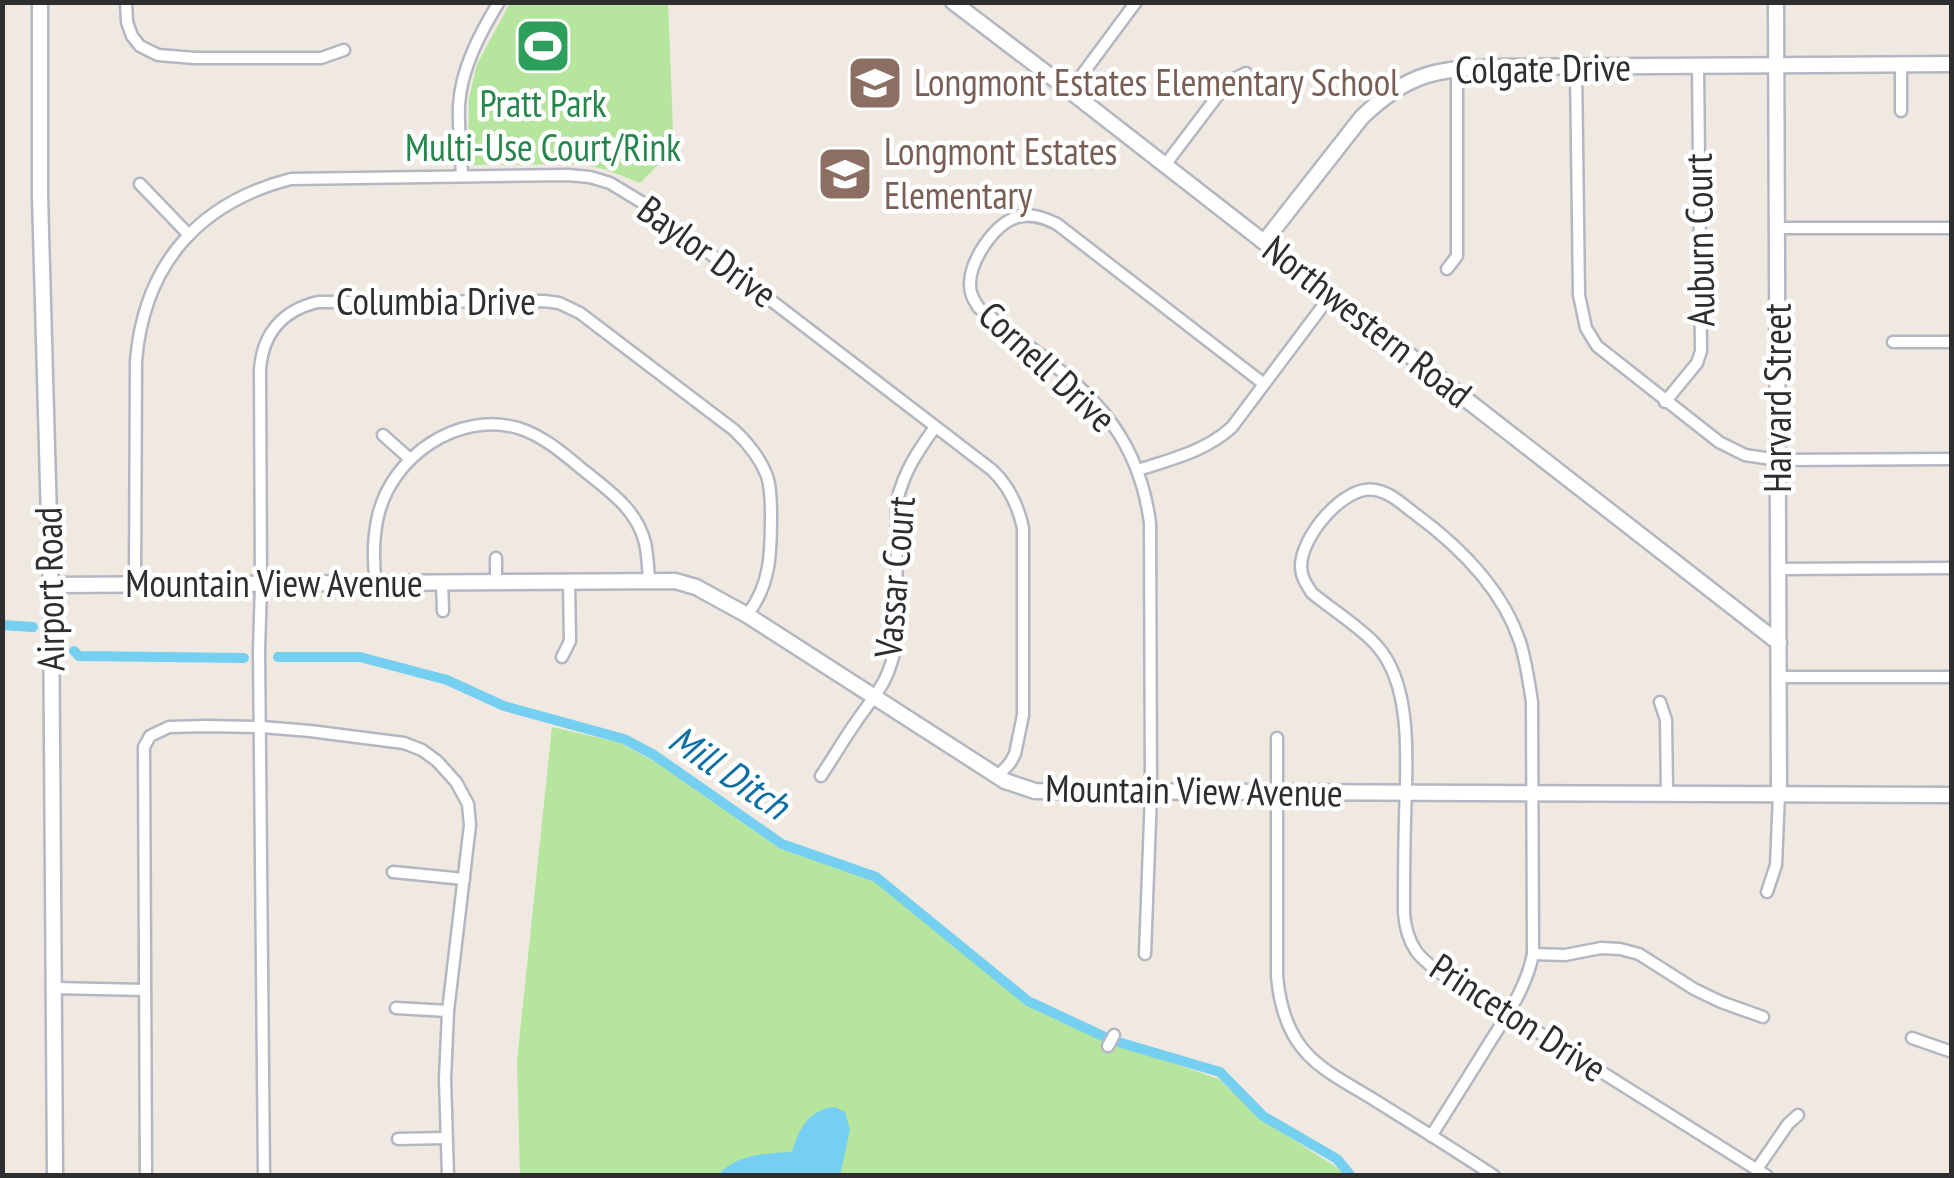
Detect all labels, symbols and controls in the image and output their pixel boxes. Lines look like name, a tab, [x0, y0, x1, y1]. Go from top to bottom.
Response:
sports icon: Pratt Park Multi-Use Court/Rink	[513, 16, 573, 76]
street label: Colgate Drive	[1454, 41, 1631, 94]
school or university icon: Longmont Estates Elementary School	[845, 53, 905, 113]
place label: Longmont Estates Elementary School	[914, 57, 1399, 106]
place label: Pratt Park Multi-Use Court/Rink	[405, 78, 681, 171]
place label: Longmont Estates Elementary	[884, 126, 1117, 219]
school or university icon: Longmont Estates Elementary	[815, 144, 875, 204]
street label: Auburn Court	[1672, 152, 1725, 327]
street label: Baylor Drive	[629, 184, 787, 318]
street label: Northwestern Road	[1254, 224, 1482, 418]
street label: Columbia Drive	[336, 276, 536, 325]
street label: Cornell Drive	[969, 290, 1127, 442]
street label: Harvard Street	[1752, 303, 1801, 493]
street label: Vassar Court	[862, 494, 925, 661]
street label: Airport Road	[23, 506, 74, 672]
street label: Mountain View Avenue	[125, 558, 423, 607]
water label: Mill Ditch	[660, 712, 801, 831]
street label: Mountain View Avenue	[1045, 762, 1343, 817]
street label: Princeton Drive	[1421, 942, 1616, 1092]

